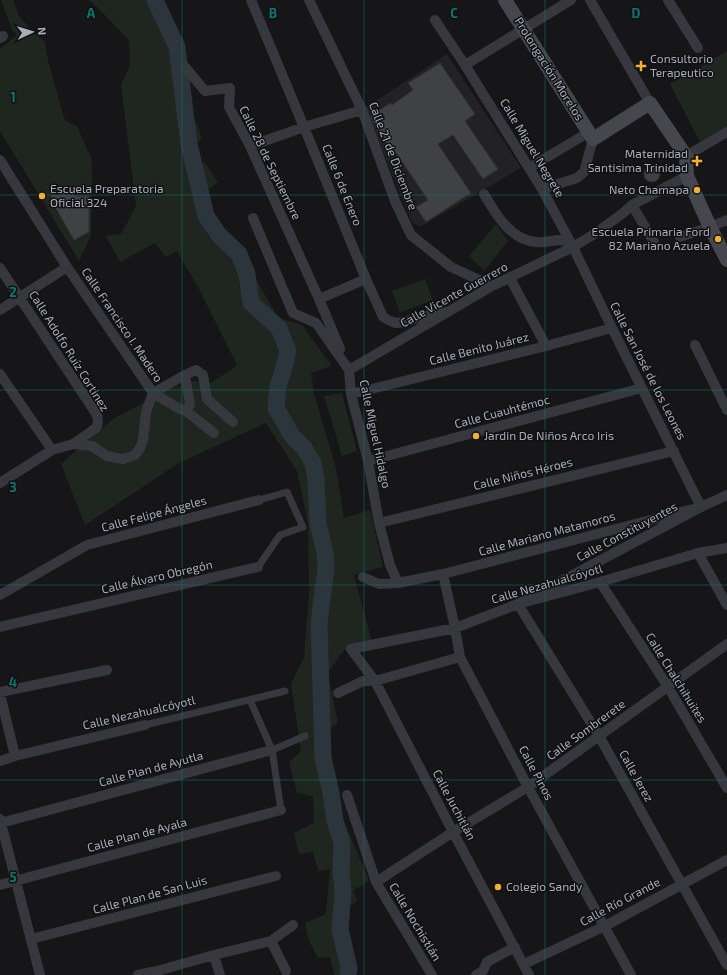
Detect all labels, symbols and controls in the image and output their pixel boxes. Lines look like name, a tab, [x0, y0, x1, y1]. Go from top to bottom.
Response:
text: A	[87, 5, 96, 21]
text: B	[269, 5, 277, 21]
text: C	[450, 5, 458, 21]
text: D	[632, 5, 641, 21]
north arrow	[12, 12, 52, 52]
street label: Prolongación Morelos	[512, 14, 587, 123]
text: N	[36, 27, 49, 36]
place label: Consultorio Terapeutico	[650, 51, 714, 79]
marker: Consultorio Terapeutico	[635, 60, 647, 72]
text: 1	[10, 89, 16, 105]
street label: Calle Miguel Negrete	[498, 96, 568, 199]
street label: Calle 21 de Diciembre	[367, 100, 421, 212]
street label: Calle 28 de Septiembre	[237, 103, 305, 222]
street label: Calle 6 de Enero	[320, 142, 366, 228]
place label: Maternidad Santisima Trinidad	[588, 146, 688, 174]
marker: Maternidad Santisima Trinidad	[691, 155, 703, 167]
place label: Escuela Preparatoria Oficial 324	[50, 181, 164, 209]
place label: Neto Chamapa	[609, 182, 689, 196]
marker: Neto Chamapa	[692, 185, 702, 195]
marker: Escuela Preparatoria Oficial 324	[37, 191, 47, 201]
place label: Escuela Primaria Ford 82 Mariano Azuela	[592, 224, 710, 252]
marker: Escuela Primaria Ford 82 Mariano Azuela	[713, 234, 723, 244]
street label: Calle Vicente Guerrero	[397, 259, 510, 330]
street label: Calle Francisco I. Madero	[79, 265, 166, 384]
text: 2	[9, 284, 17, 300]
street label: Calle Adolfo Ruíz Cortinez	[27, 288, 113, 413]
street label: Calle San José de los Leones	[608, 299, 690, 442]
street label: Calle Benito Juárez	[428, 329, 530, 367]
street label: Calle Miguel Hidalgo	[358, 378, 394, 490]
street label: Calle Cuauhtémoc	[453, 392, 551, 430]
place label: Jardin De Niños Arco Iris	[484, 428, 614, 442]
marker: Jardin De Niños Arco Iris	[471, 431, 481, 441]
street label: Calle Niños Héroes	[472, 454, 574, 492]
text: 3	[9, 479, 17, 495]
street label: Calle Felipe Ángeles	[100, 492, 208, 534]
street label: Calle Constituyentes	[574, 499, 679, 564]
street label: Calle Mariano Matamoros	[477, 508, 617, 558]
street label: Calle Álvaro Obregón	[100, 556, 214, 596]
street label: Calle Nezahualcóyotl	[490, 560, 604, 606]
street label: Calle Chalchihuites	[644, 630, 710, 725]
text: 4	[9, 674, 17, 690]
street label: Calle Nezahualcóyotl	[81, 692, 197, 732]
street label: Calle Sombrerete	[543, 696, 627, 762]
street label: Calle Pinos	[517, 743, 557, 802]
street label: Calle Plan de Ayutla	[97, 747, 204, 789]
street label: Calle Jerez	[617, 747, 657, 804]
street label: Calle Juchitlán	[430, 767, 479, 842]
street label: Calle Plan de Ayala	[85, 814, 188, 854]
text: 5	[9, 869, 17, 885]
street label: Calle Plan de San Luis	[91, 872, 208, 916]
street label: Calle Río Grande	[577, 874, 662, 928]
place label: Colegio Sandy	[506, 879, 583, 893]
street label: Calle Nochistlán	[387, 880, 445, 963]
marker: Colegio Sandy	[493, 882, 503, 892]

